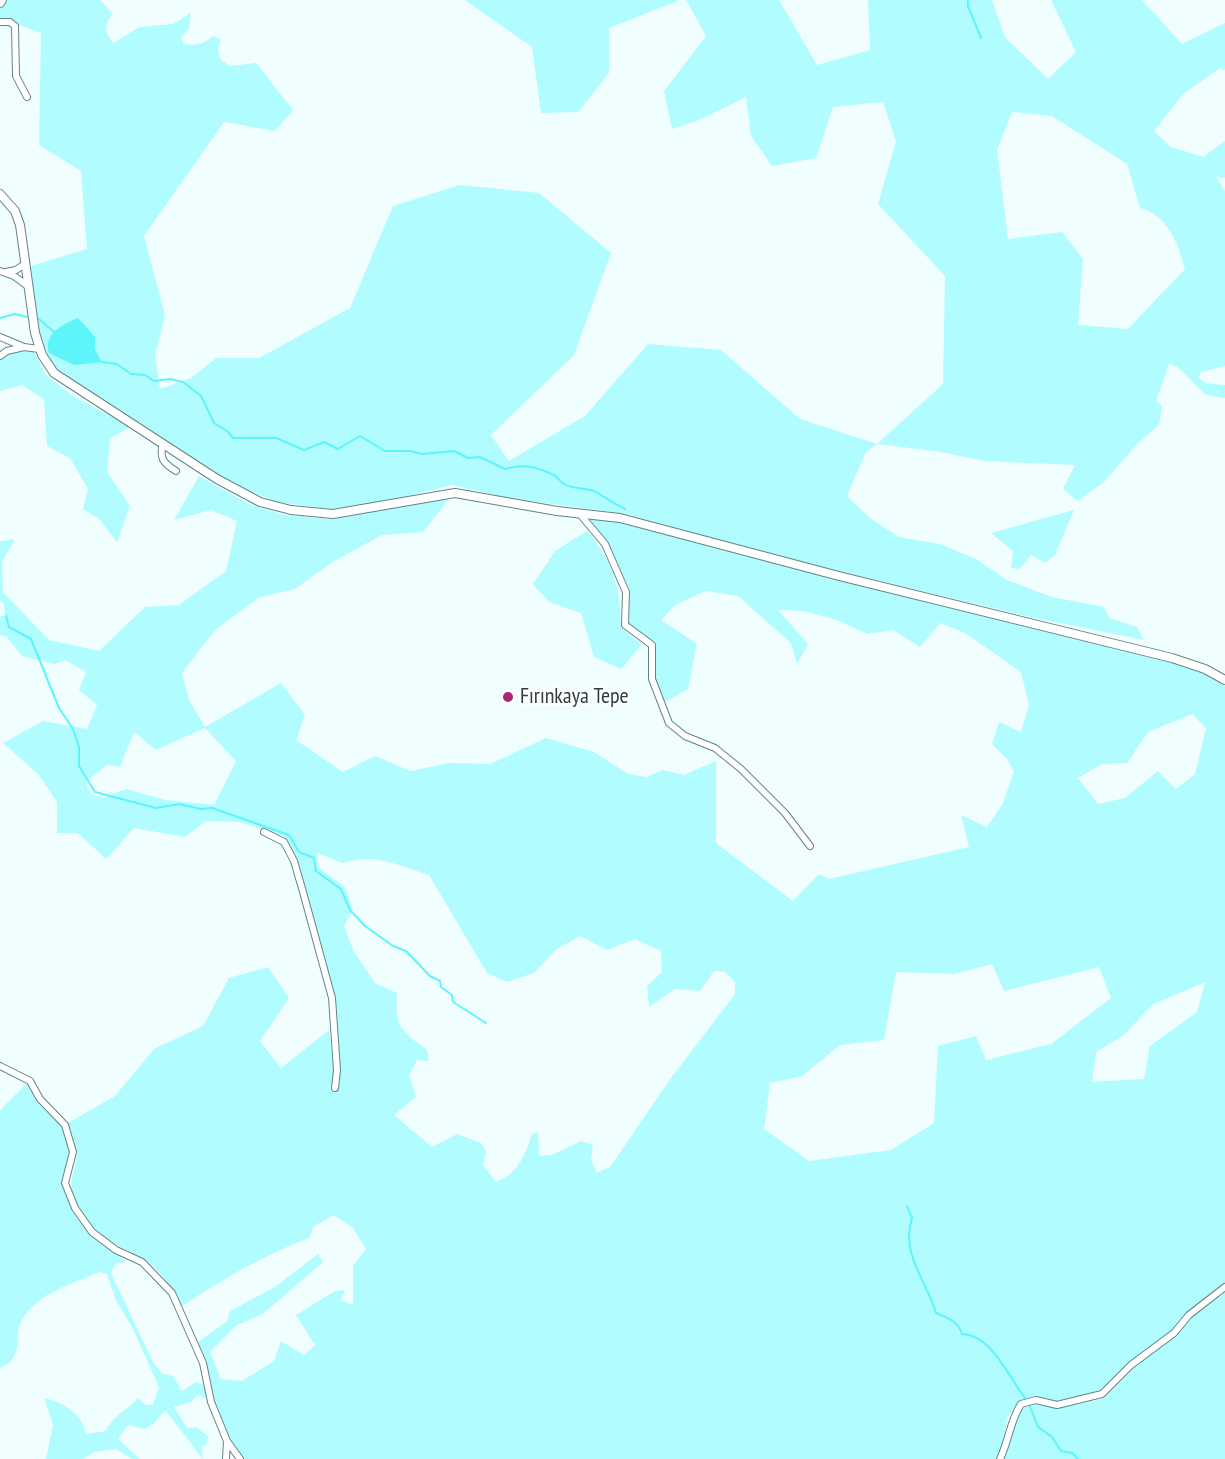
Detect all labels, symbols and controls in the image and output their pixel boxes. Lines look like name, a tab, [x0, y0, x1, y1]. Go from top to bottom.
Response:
place label: Fırınkaya Tepe	[520, 684, 629, 710]
marker: Fırınkaya Tepe	[501, 690, 515, 704]

